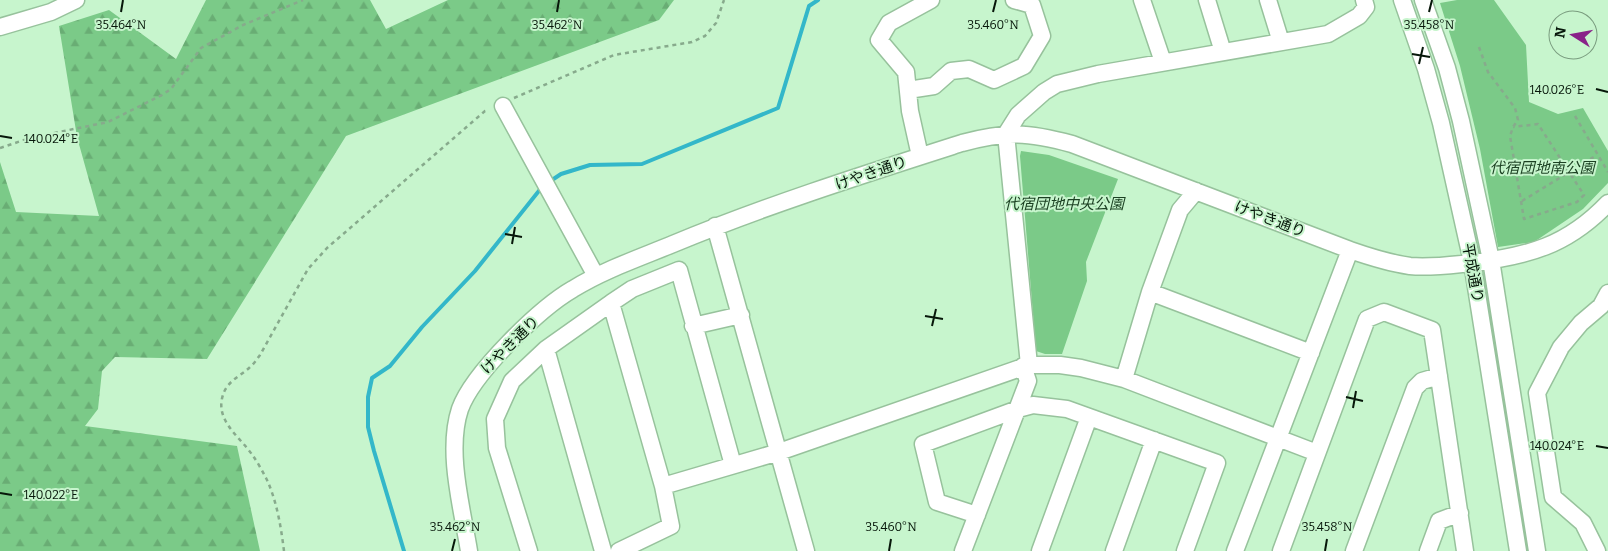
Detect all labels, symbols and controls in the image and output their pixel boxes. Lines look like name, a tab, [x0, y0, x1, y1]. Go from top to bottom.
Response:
north arrow	[1548, 10, 1598, 60]
text: 35.464°N	[96, 18, 147, 32]
text: 35.462°N	[532, 18, 583, 32]
text: 35.460°N	[967, 18, 1019, 32]
text: 35.458°N	[1404, 18, 1455, 32]
text: N	[1551, 26, 1570, 40]
text: 140.026°E	[1530, 83, 1584, 97]
text: 140.024°E	[24, 132, 78, 146]
street label: けやき通り	[833, 152, 909, 194]
park label: 代宿団地南公園	[1489, 159, 1596, 177]
park label: 代宿団地中央公園	[1004, 195, 1126, 213]
street label: けやき通り	[1232, 197, 1308, 241]
street label: 平成通り	[1459, 242, 1487, 304]
street label: けやき通り	[477, 312, 543, 378]
text: 140.024°E	[1530, 439, 1584, 453]
text: 140.022°E	[24, 488, 78, 502]
text: 35.462°N	[430, 520, 481, 534]
text: 35.460°N	[865, 520, 917, 534]
text: 35.458°N	[1302, 520, 1353, 534]

